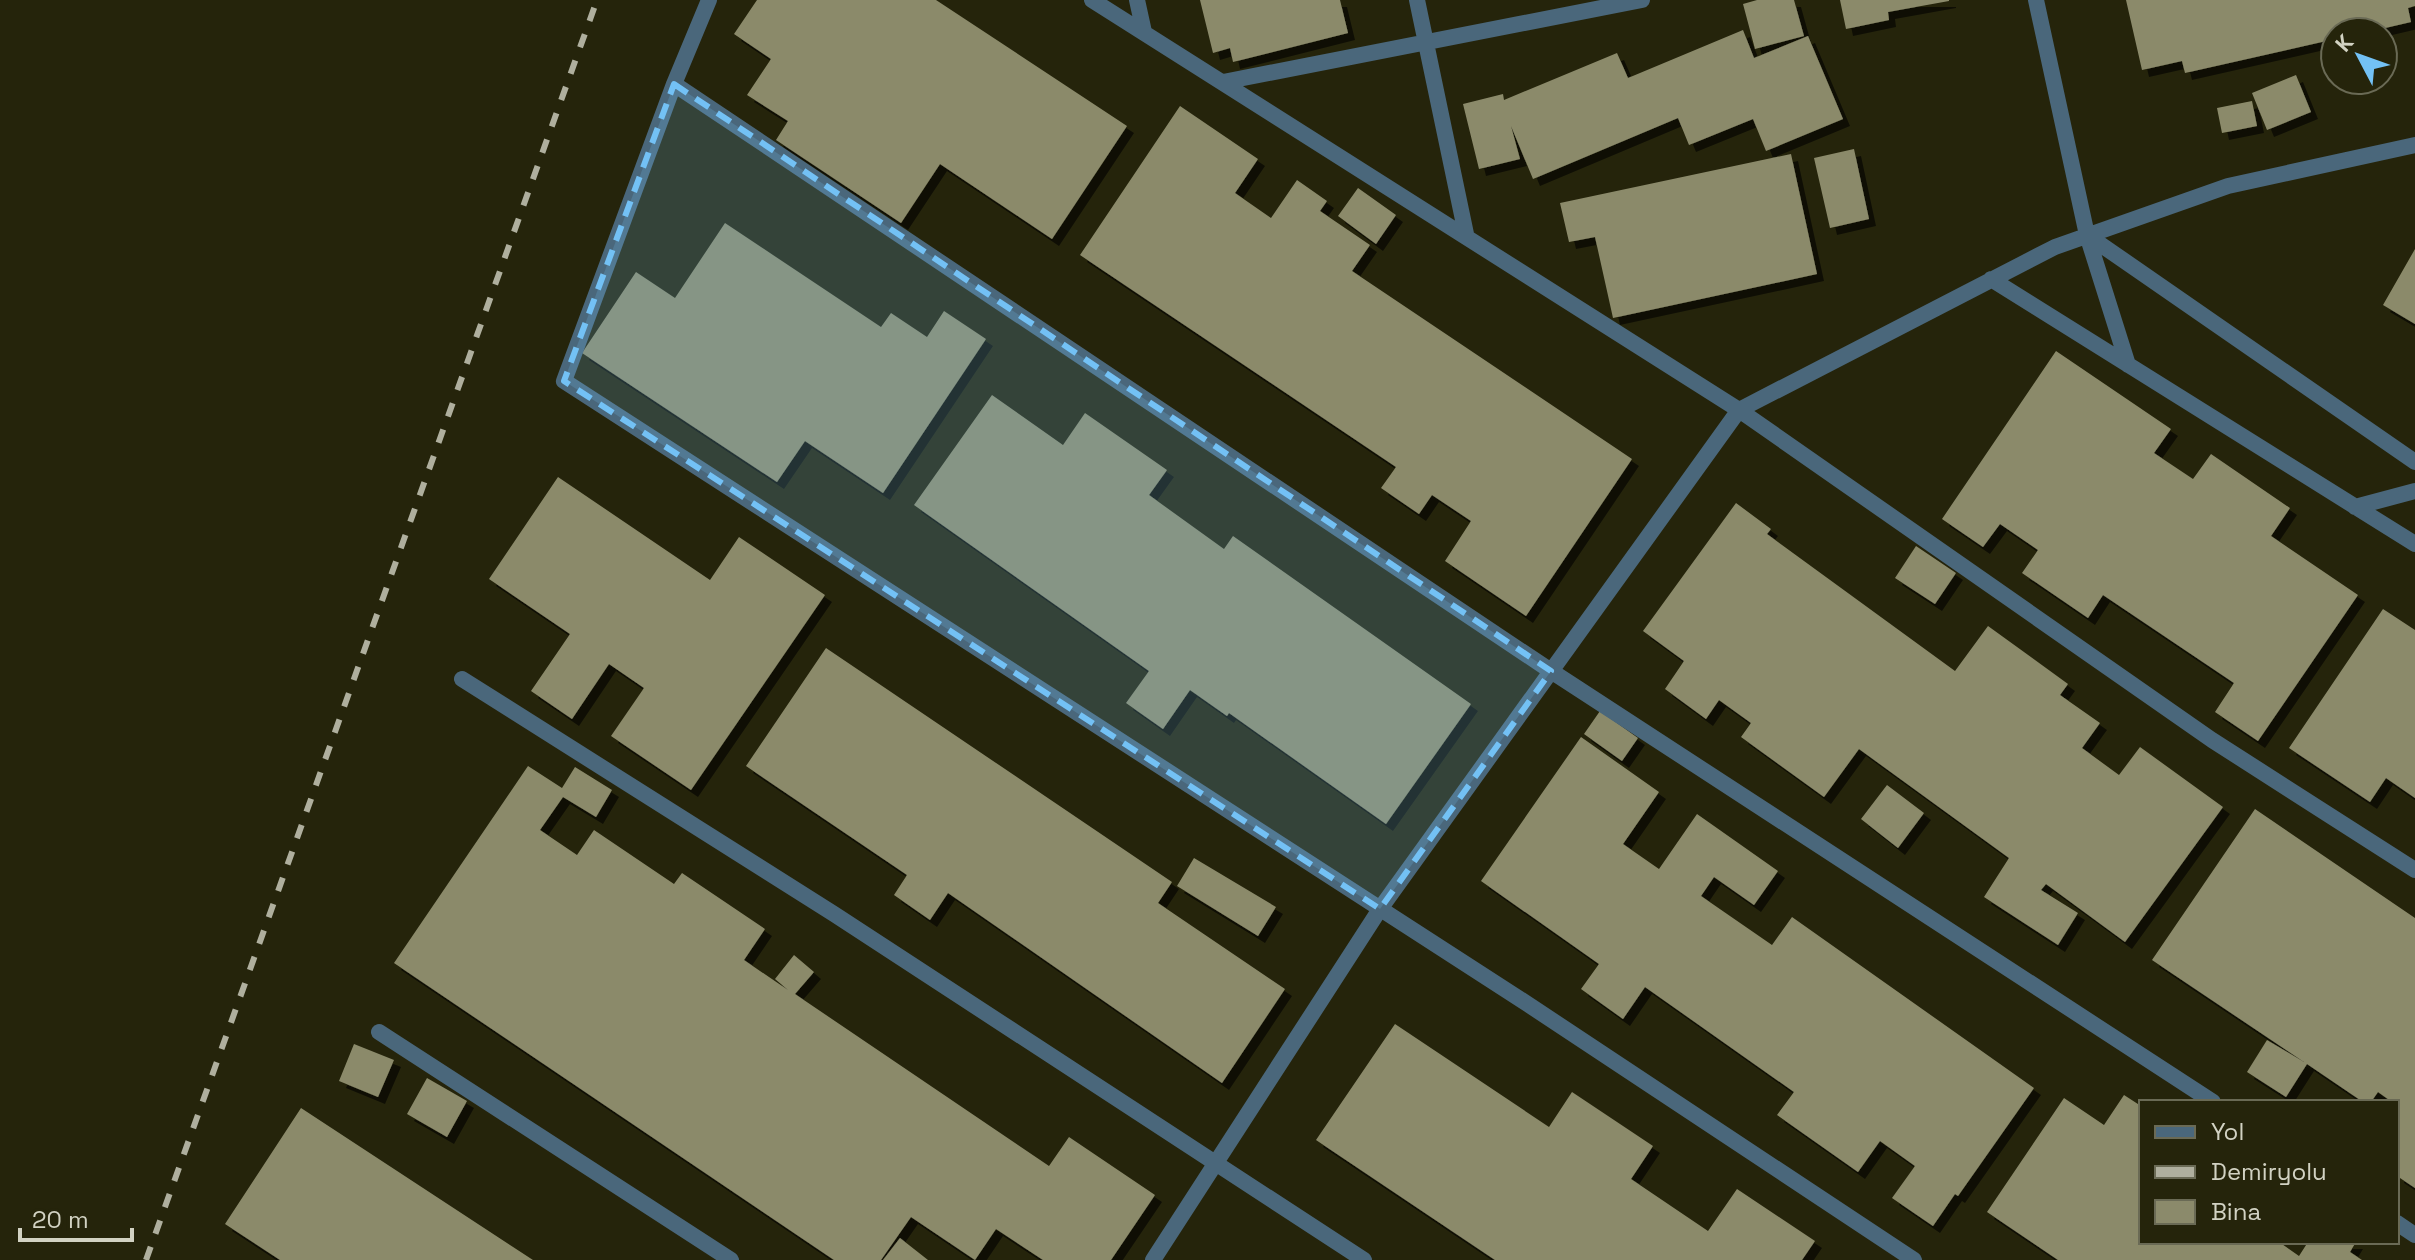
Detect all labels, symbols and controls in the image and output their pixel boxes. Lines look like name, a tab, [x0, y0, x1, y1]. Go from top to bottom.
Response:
north arrow	[2319, 16, 2399, 96]
text: K	[2329, 28, 2359, 57]
legend	[2139, 1100, 2399, 1244]
text: Yol	[2211, 1116, 2244, 1147]
text: Demiryolu	[2211, 1156, 2327, 1187]
scale bar	[20, 1192, 132, 1242]
text: Bina	[2211, 1196, 2261, 1227]
text: 20 m	[32, 1204, 89, 1235]

